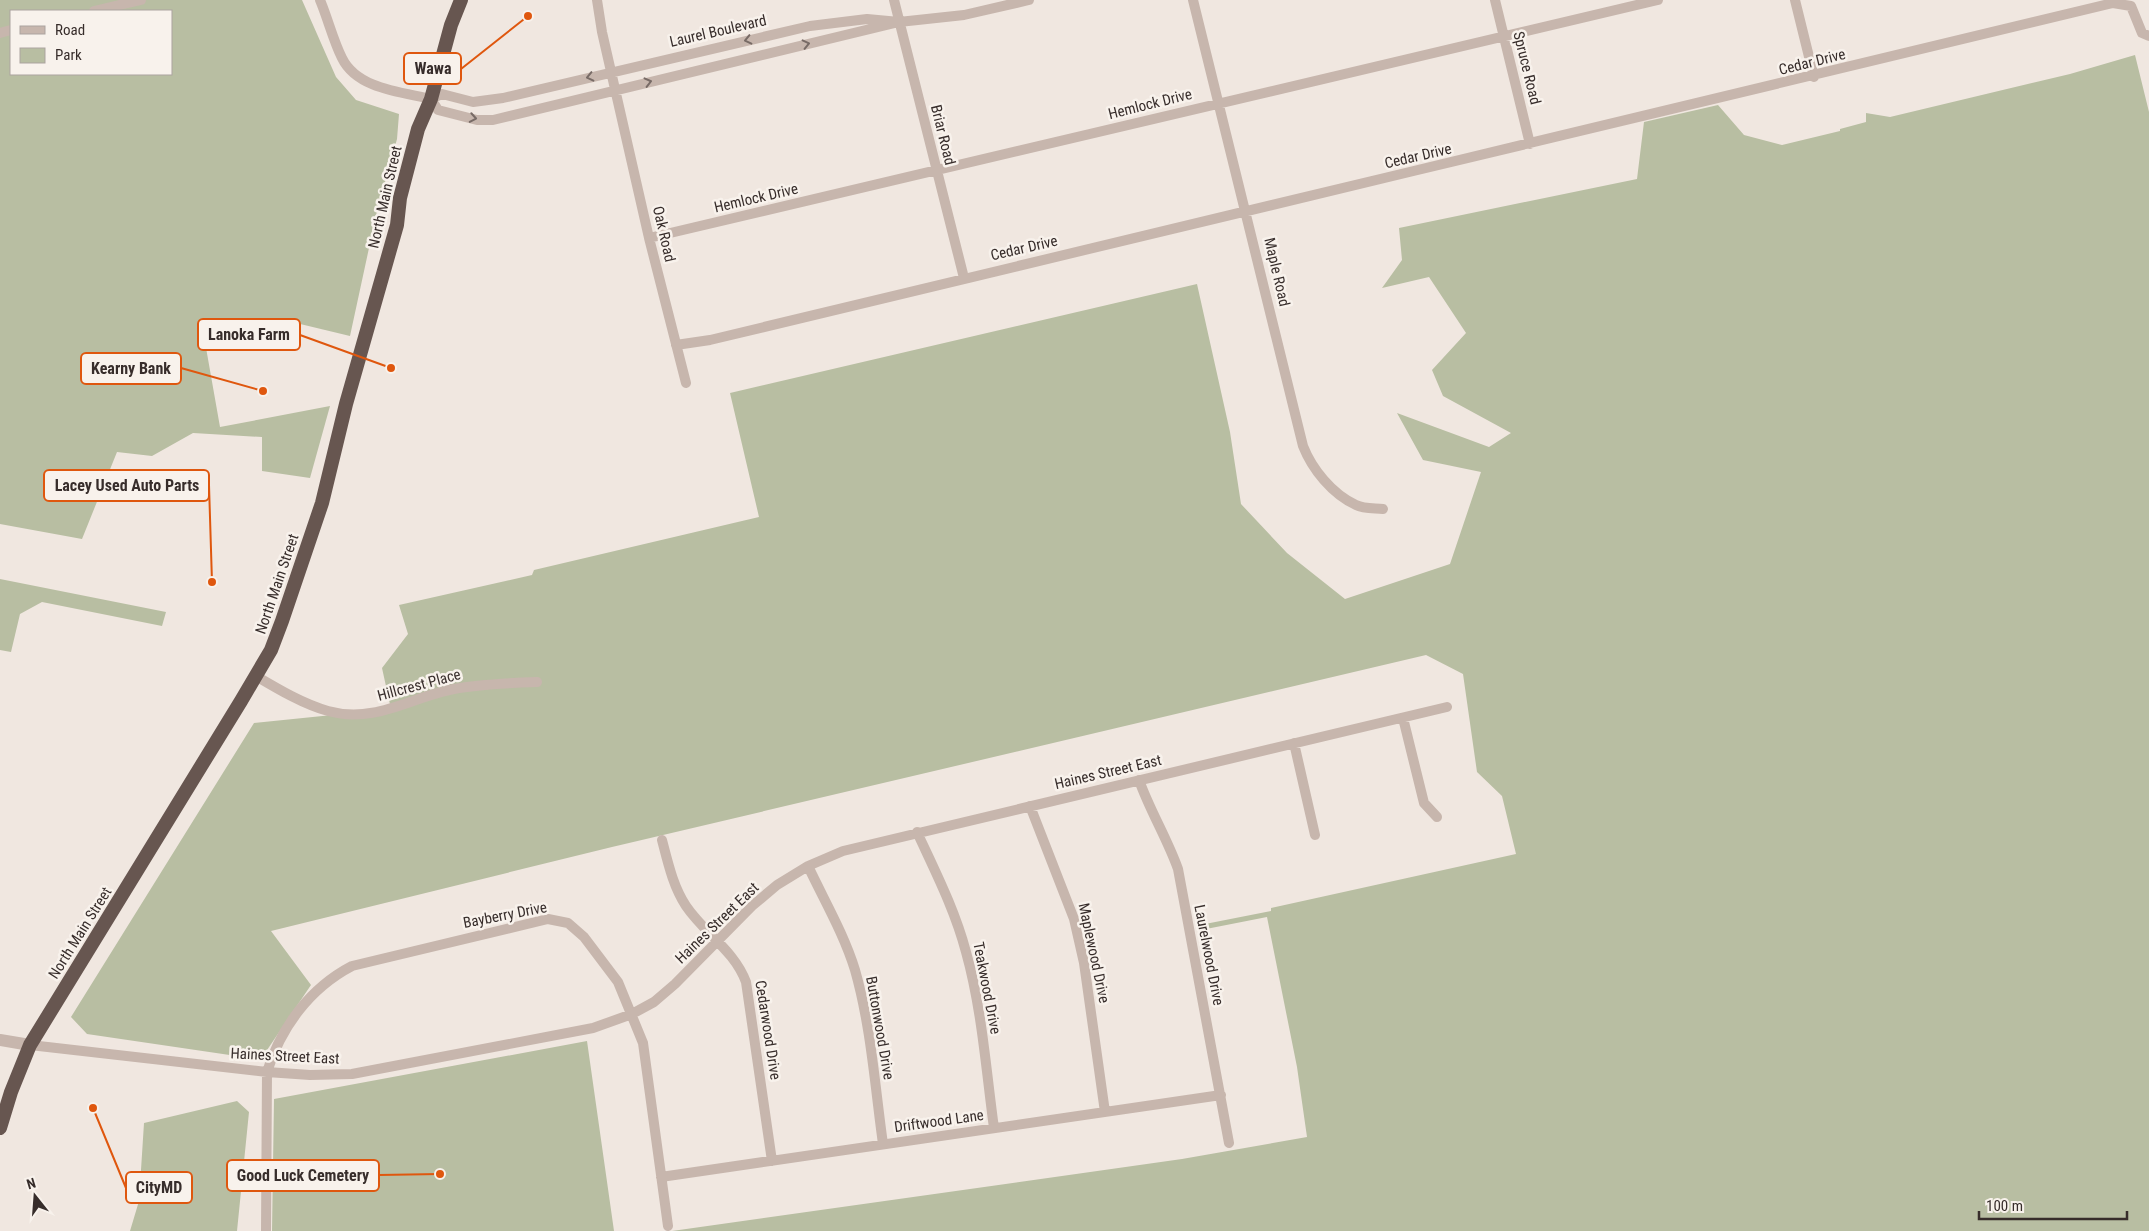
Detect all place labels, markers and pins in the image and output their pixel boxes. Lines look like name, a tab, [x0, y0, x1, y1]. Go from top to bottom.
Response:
callout: Wawa	[404, 53, 461, 84]
callout: Lanoka Farm	[198, 319, 300, 350]
callout: Kearny Bank	[81, 353, 181, 384]
callout: Lacey Used Auto Parts	[44, 470, 209, 501]
callout: Good Luck Cemetery	[227, 1160, 379, 1191]
callout: CityMD	[126, 1172, 192, 1203]

